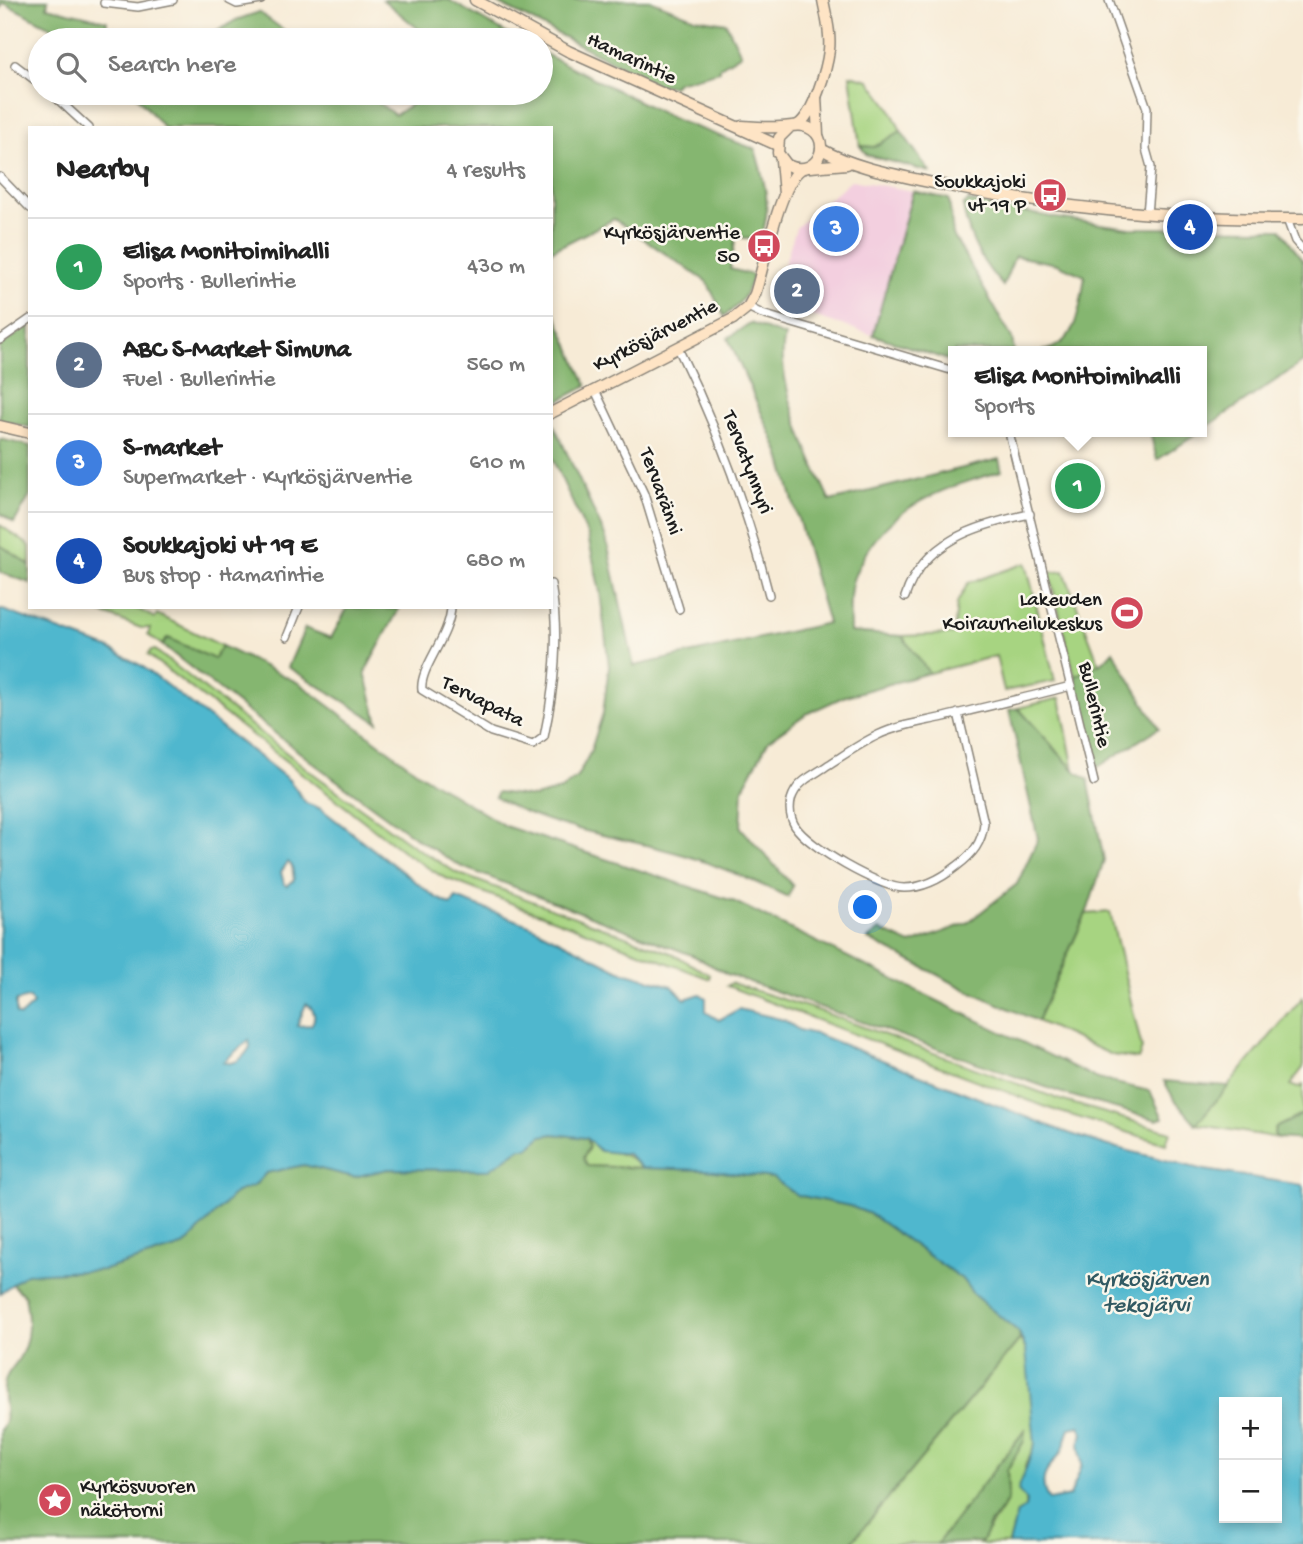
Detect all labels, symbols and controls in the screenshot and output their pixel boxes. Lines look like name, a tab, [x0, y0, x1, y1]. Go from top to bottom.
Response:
search box	[28, 28, 553, 105]
street label: Hamarintie	[582, 28, 681, 92]
icon: search	[52, 48, 90, 86]
text: Search here	[108, 51, 236, 82]
text: Nearby	[56, 154, 149, 189]
text: 4 results	[446, 158, 525, 185]
place label: Soukkajoki vt 19 P	[934, 171, 1026, 220]
bus stop icon: Soukkajoki vt 19 P	[1031, 176, 1069, 214]
pin: 4	[1167, 201, 1213, 253]
pin: 3	[813, 203, 859, 255]
place label: Kyrkösjärventie 50	[603, 222, 741, 271]
bus stop icon: Kyrkösjärventie 50	[745, 227, 783, 265]
text: Elisa Monitoimihalli	[123, 238, 330, 269]
text: 1	[74, 254, 84, 281]
text: 430 m	[467, 254, 525, 281]
pin: 2	[774, 265, 820, 317]
text: Sports · Bullerintie	[123, 269, 296, 296]
street label: Kyrkösjärventie	[589, 294, 724, 379]
text: ABC S-Market Simuna	[123, 336, 351, 367]
popup	[948, 346, 1207, 437]
text: 2	[73, 352, 85, 379]
text: 560 m	[466, 352, 525, 379]
text: Elisa Monitoimihalli	[974, 363, 1181, 394]
text: Fuel · Bullerintie	[123, 367, 275, 394]
text: Sports	[974, 394, 1034, 421]
street label: Tervatynnyri	[715, 407, 777, 518]
text: S-market	[123, 434, 221, 465]
street label: Tervaränni	[631, 444, 686, 539]
text: 3	[73, 450, 85, 477]
text: 610 m	[469, 450, 525, 477]
pin: 1	[1055, 460, 1101, 512]
text: Supermarket · Kyrkösjärventie	[123, 465, 412, 492]
text: Soukkajoki vt 19 E	[123, 532, 317, 563]
text: 4	[74, 548, 84, 575]
text: 680 m	[466, 548, 525, 575]
text: Bus stop · Hamarintie	[123, 563, 324, 590]
place label: Lakeuden Koiraurheilukeskus	[943, 589, 1103, 638]
sports icon: Lakeuden Koiraurheilukeskus	[1108, 594, 1146, 632]
street label: Bullerintie	[1071, 659, 1115, 751]
street label: Tervapata	[436, 671, 529, 735]
your location	[848, 890, 882, 924]
water label: Kyrkösjärven tekojärvi	[1085, 1267, 1210, 1320]
map controls	[1219, 1397, 1282, 1523]
button: +	[1219, 1397, 1282, 1460]
button: −	[1219, 1460, 1282, 1523]
place label: Kyrkösvuoren näkötorni	[80, 1476, 196, 1525]
place icon: Kyrkösvuoren näkötorni	[36, 1481, 74, 1519]

